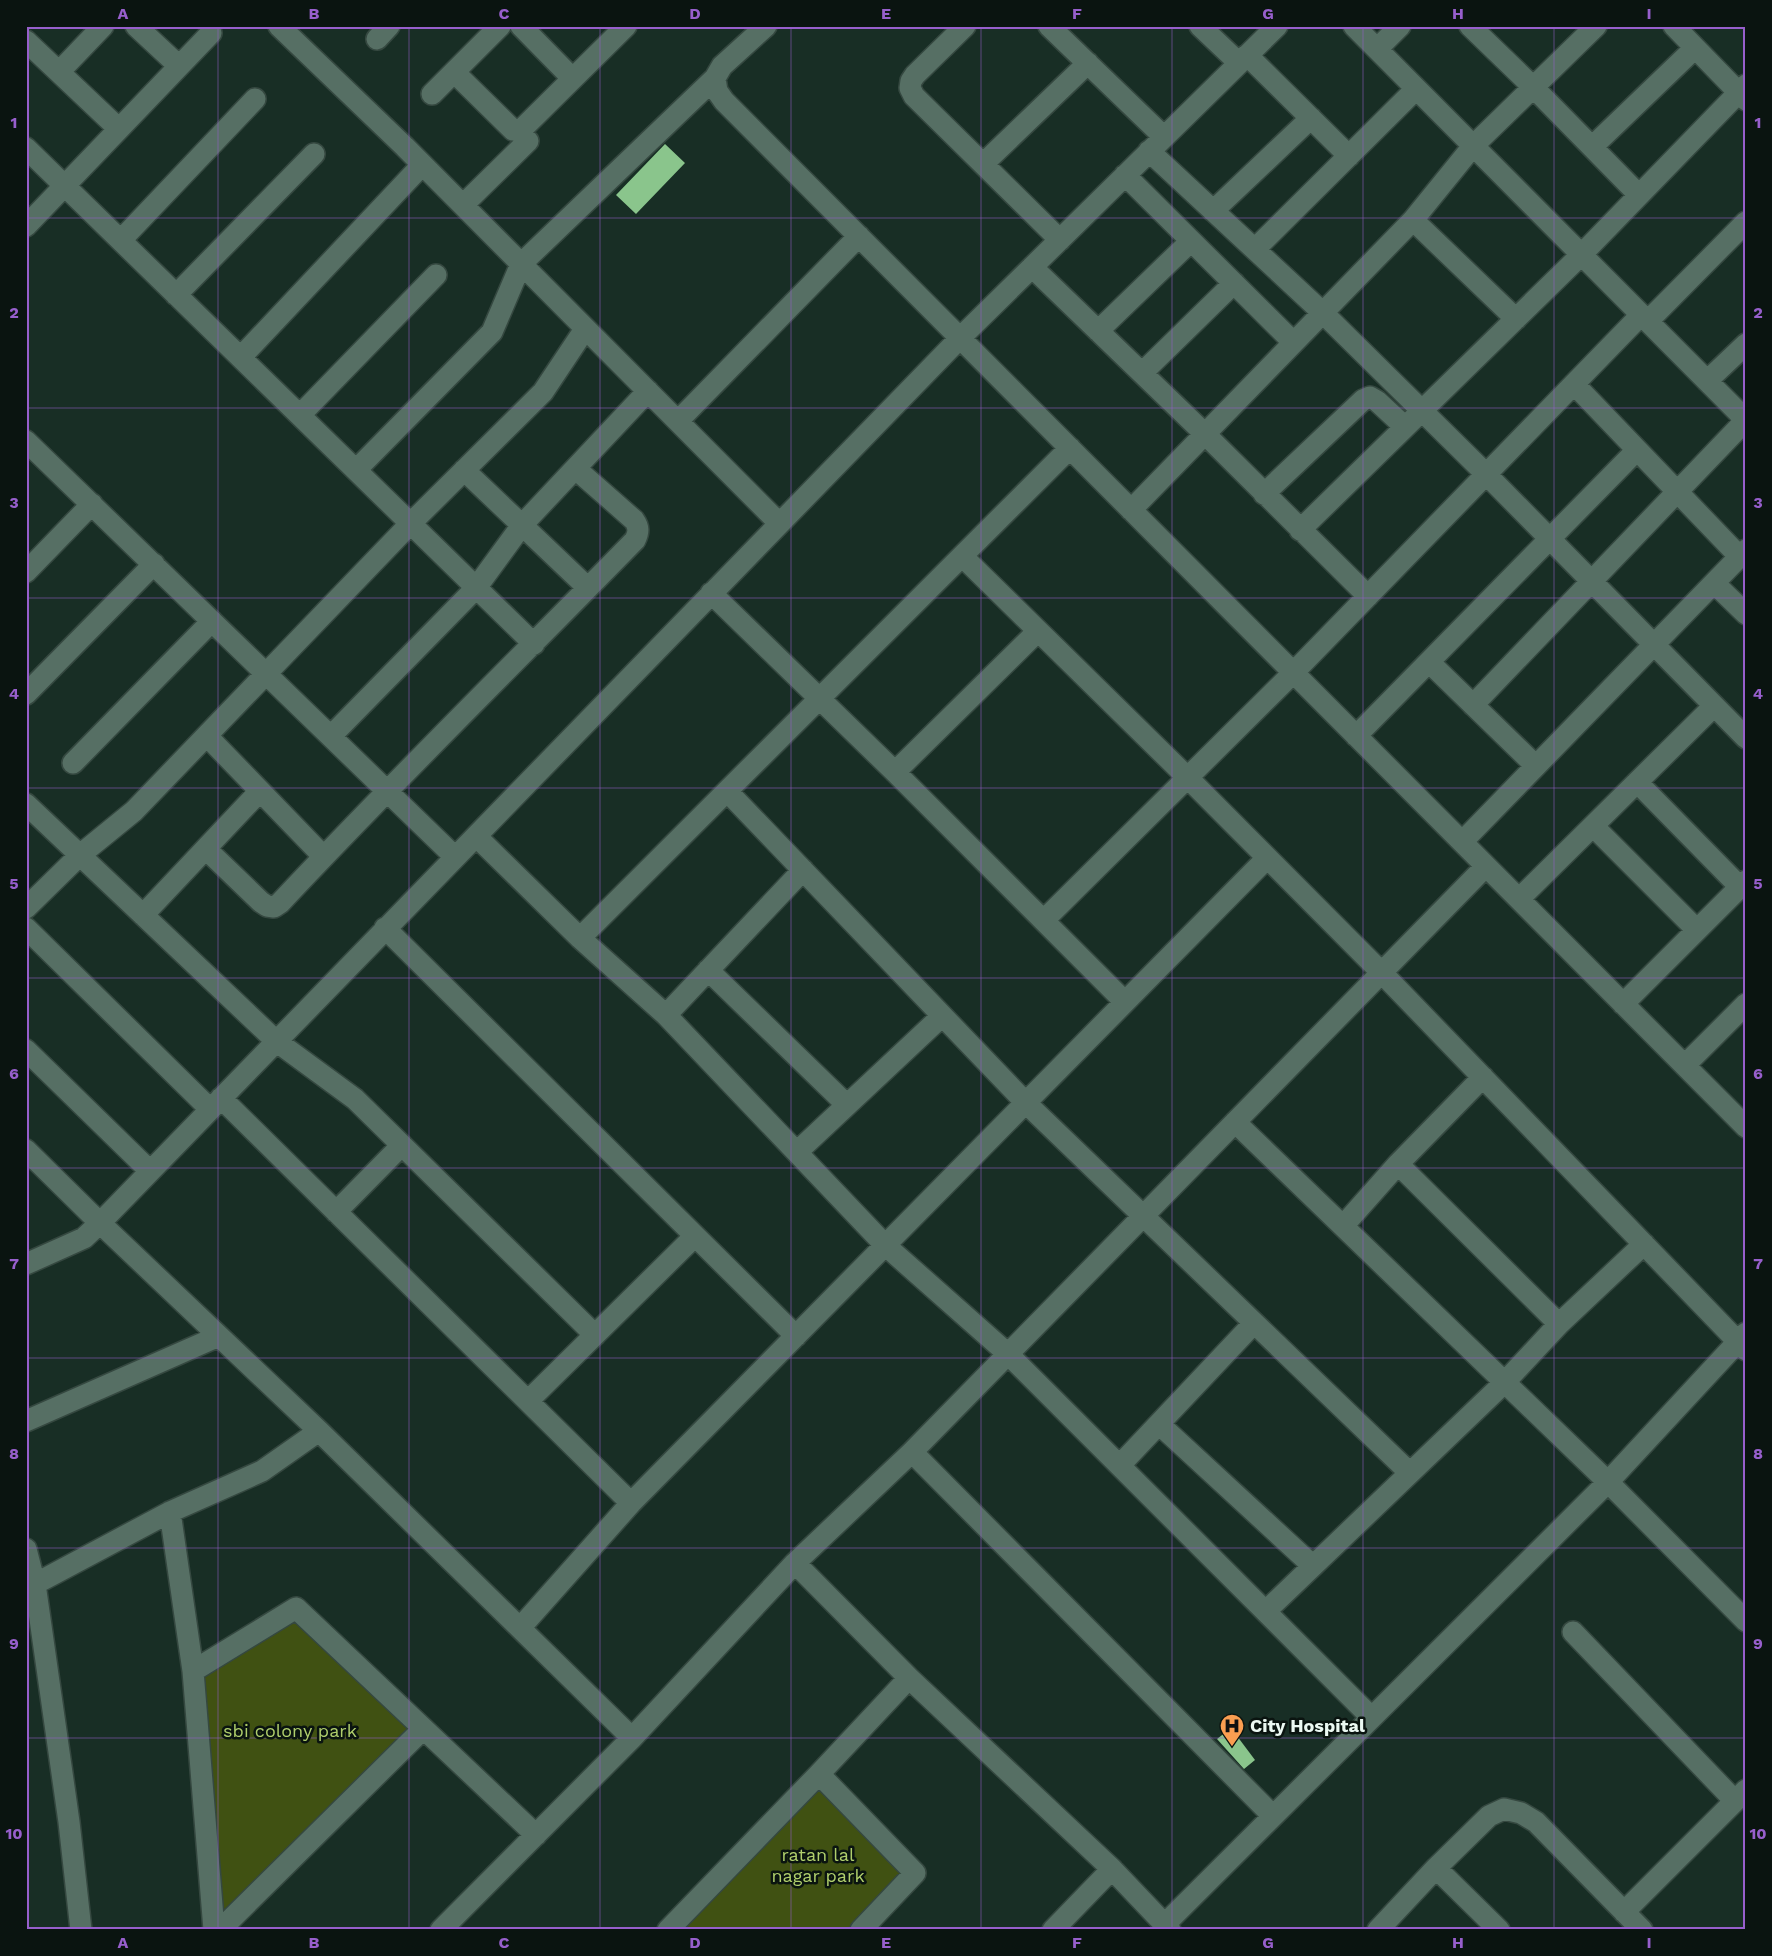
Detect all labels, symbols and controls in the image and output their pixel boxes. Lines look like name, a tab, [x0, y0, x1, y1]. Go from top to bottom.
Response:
text: A	[118, 4, 129, 23]
text: B	[309, 4, 320, 23]
text: C	[499, 4, 510, 23]
text: D	[689, 4, 701, 23]
text: E	[881, 4, 891, 23]
text: F	[1072, 4, 1082, 23]
text: G	[1262, 4, 1274, 23]
text: H	[1452, 4, 1464, 23]
text: I	[1646, 4, 1652, 23]
text: 1	[11, 113, 17, 132]
text: 1	[1755, 113, 1761, 132]
text: 2	[9, 303, 19, 322]
text: 2	[1753, 303, 1763, 322]
text: 3	[9, 493, 19, 512]
text: 3	[1753, 493, 1763, 512]
text: 4	[9, 684, 19, 703]
text: 4	[1753, 684, 1763, 703]
text: 5	[9, 874, 19, 893]
text: 5	[1753, 874, 1763, 893]
text: 6	[9, 1064, 19, 1083]
text: 6	[1753, 1064, 1763, 1083]
text: 7	[9, 1254, 19, 1273]
text: 7	[1753, 1254, 1763, 1273]
text: 8	[9, 1444, 19, 1463]
text: 8	[1753, 1444, 1763, 1463]
text: 9	[9, 1634, 19, 1653]
text: 9	[1753, 1634, 1763, 1653]
hospital icon: City Hospital	[1219, 1713, 1245, 1747]
place label: City Hospital	[1250, 1715, 1365, 1736]
park label: sbi colony park	[223, 1720, 357, 1741]
text: 10	[5, 1824, 23, 1843]
text: 10	[1749, 1824, 1767, 1843]
park label: ratan lal nagar park	[771, 1844, 865, 1886]
text: A	[118, 1933, 129, 1952]
text: B	[309, 1933, 320, 1952]
text: C	[499, 1933, 510, 1952]
text: D	[689, 1933, 701, 1952]
text: E	[881, 1933, 891, 1952]
text: F	[1072, 1933, 1082, 1952]
text: G	[1262, 1933, 1274, 1952]
text: H	[1452, 1933, 1464, 1952]
text: I	[1646, 1933, 1652, 1952]

